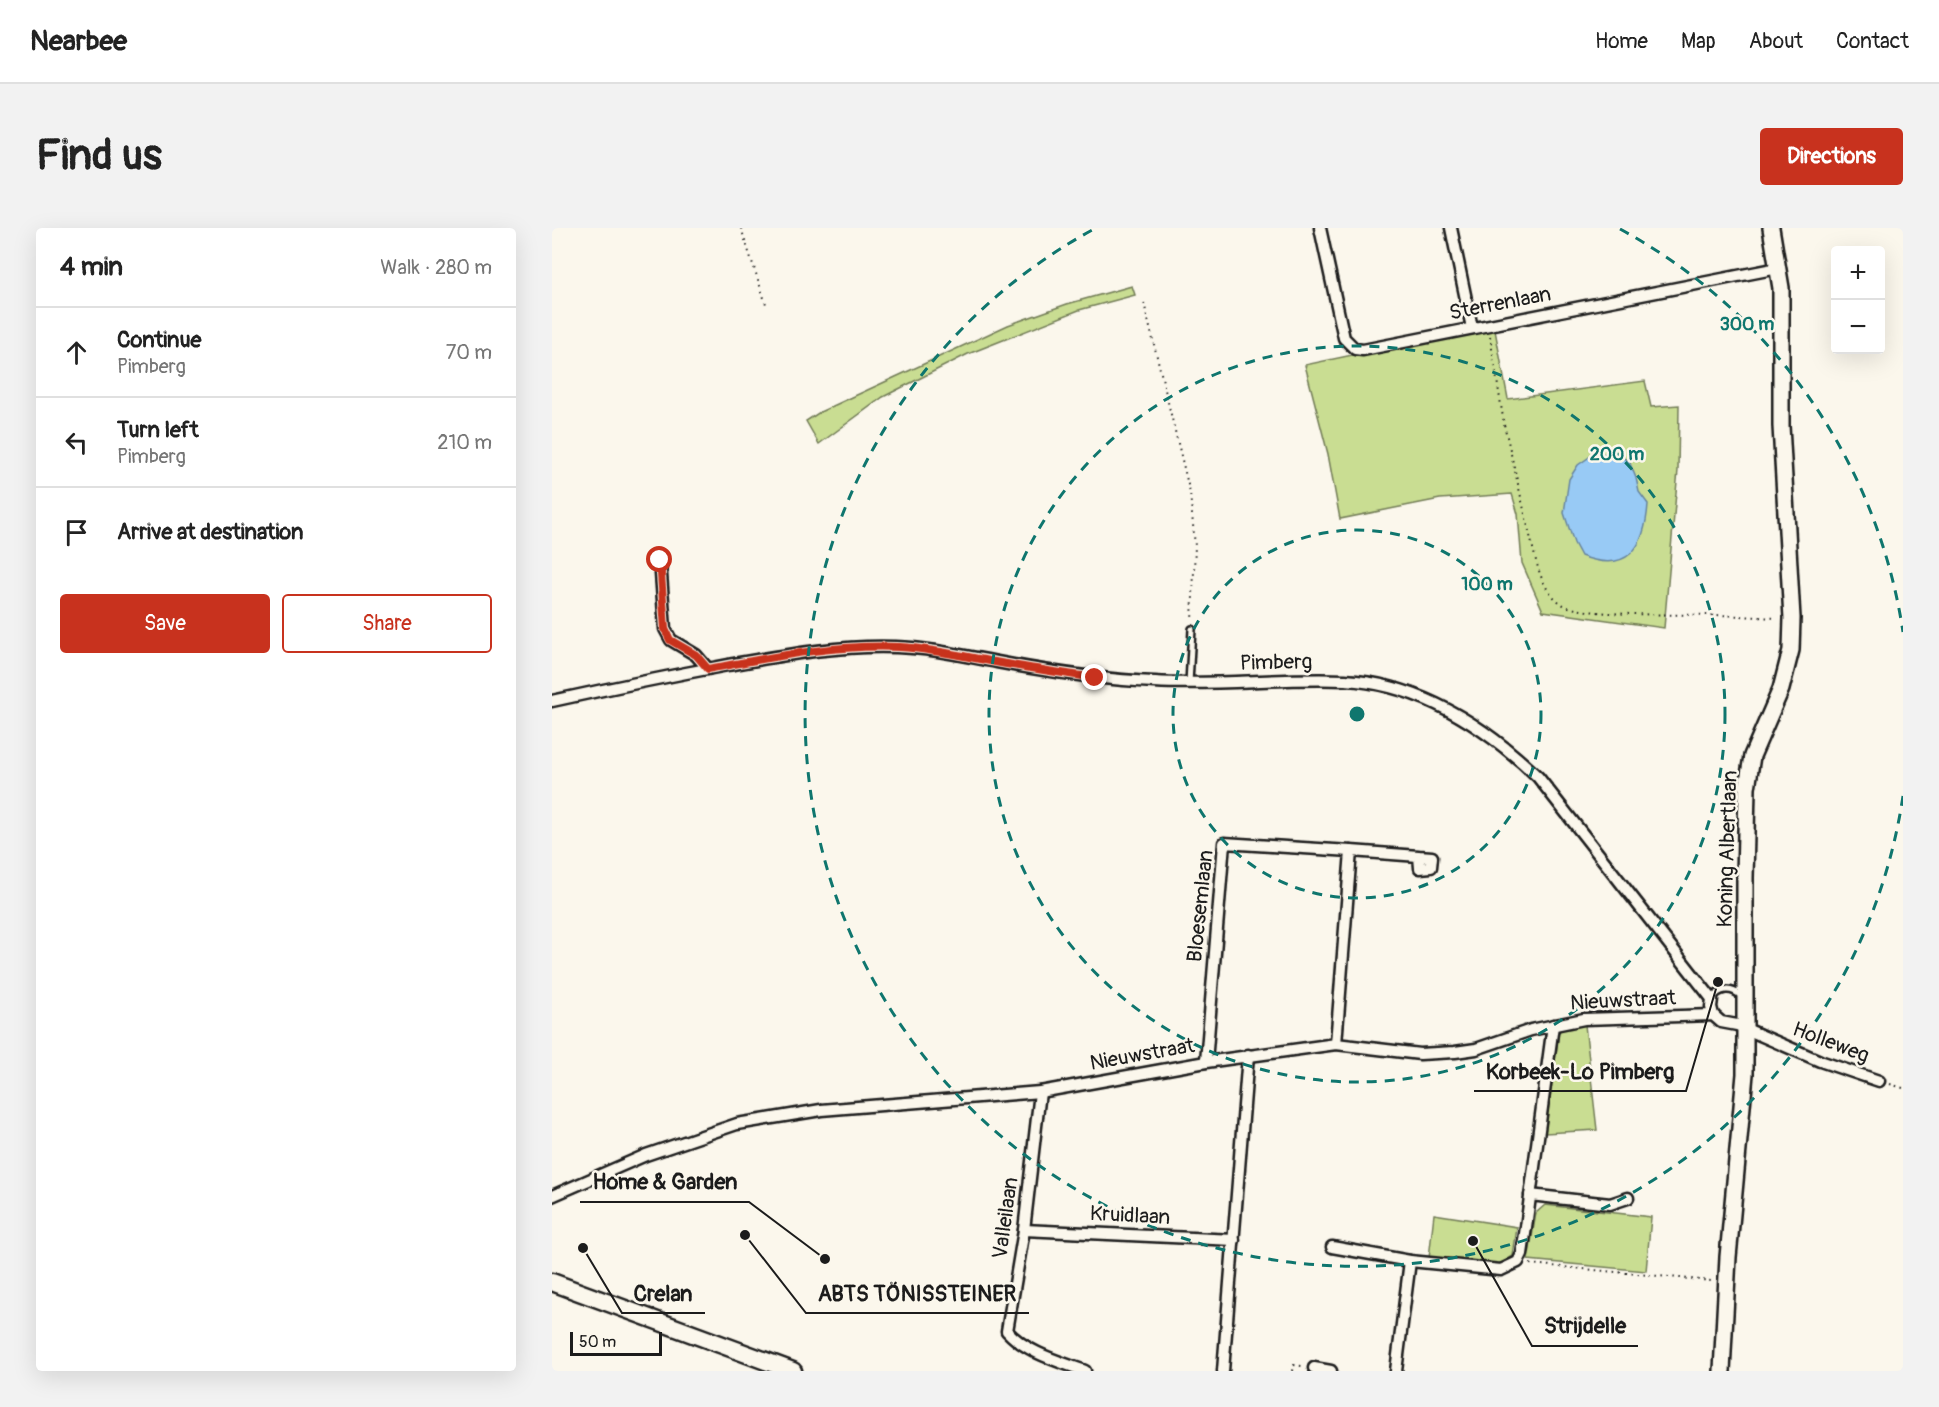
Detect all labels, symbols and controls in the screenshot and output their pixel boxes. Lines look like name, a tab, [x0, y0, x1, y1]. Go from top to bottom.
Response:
text: Nearbee	[30, 24, 127, 59]
text: Home	[1595, 28, 1648, 55]
text: Map	[1681, 28, 1716, 55]
text: About	[1749, 28, 1803, 55]
text: Contact	[1836, 28, 1909, 55]
button: Directions	[1760, 128, 1903, 185]
text: Find us	[36, 130, 162, 182]
map controls	[1831, 246, 1885, 354]
button: +	[1831, 246, 1885, 300]
text: 4 min	[60, 251, 123, 283]
text: Walk · 280 m	[380, 255, 492, 280]
street label: Sterrenlaan	[1447, 280, 1553, 327]
button: −	[1831, 300, 1885, 354]
text: 300 m	[1720, 313, 1774, 336]
text: Continue	[117, 326, 201, 354]
icon: ahead	[60, 336, 93, 369]
text: 70 m	[446, 340, 492, 365]
text: Pimberg	[117, 354, 186, 379]
text: Turn left	[117, 416, 199, 444]
icon: left	[60, 426, 93, 459]
text: 210 m	[437, 430, 492, 455]
text: 200 m	[1590, 443, 1644, 466]
text: Pimberg	[117, 444, 186, 469]
icon: arrive	[60, 516, 93, 549]
text: Arrive at destination	[117, 518, 303, 546]
route start	[646, 546, 672, 572]
text: 100 m	[1461, 573, 1513, 596]
button: Save	[60, 594, 270, 653]
button: Share	[282, 594, 492, 653]
street label: Pimberg	[1240, 648, 1312, 677]
route end	[1081, 664, 1107, 690]
centre of rings	[1347, 704, 1367, 724]
street label: Koning Albertlaan	[1711, 770, 1744, 928]
street label: Bloesemlaan	[1181, 849, 1220, 963]
street label: Nieuwstraat	[1570, 984, 1677, 1017]
street label: Holleweg	[1789, 1016, 1873, 1069]
street label: Nieuwstraat	[1088, 1032, 1197, 1077]
callout: Korbeek-Lo Pimberg	[1474, 1051, 1686, 1091]
text: Korbeek-Lo Pimberg	[1486, 1058, 1674, 1086]
callout: Home & Garden	[580, 1162, 749, 1202]
text: Home & Garden	[593, 1168, 737, 1196]
street label: Valleilaan	[986, 1175, 1025, 1261]
street label: Kruidlaan	[1089, 1200, 1171, 1231]
callout: Crelan	[622, 1273, 705, 1313]
callout: ABTS TÖNISSTEINER	[806, 1273, 1029, 1313]
text: Crelan	[633, 1280, 693, 1308]
text: ABTS TÖNISSTEINER	[818, 1280, 1017, 1308]
callout: Strijdelle	[1532, 1306, 1638, 1346]
text: Strijdelle	[1544, 1312, 1627, 1340]
scale bar	[570, 1329, 662, 1356]
text: 50 m	[579, 1332, 616, 1352]

